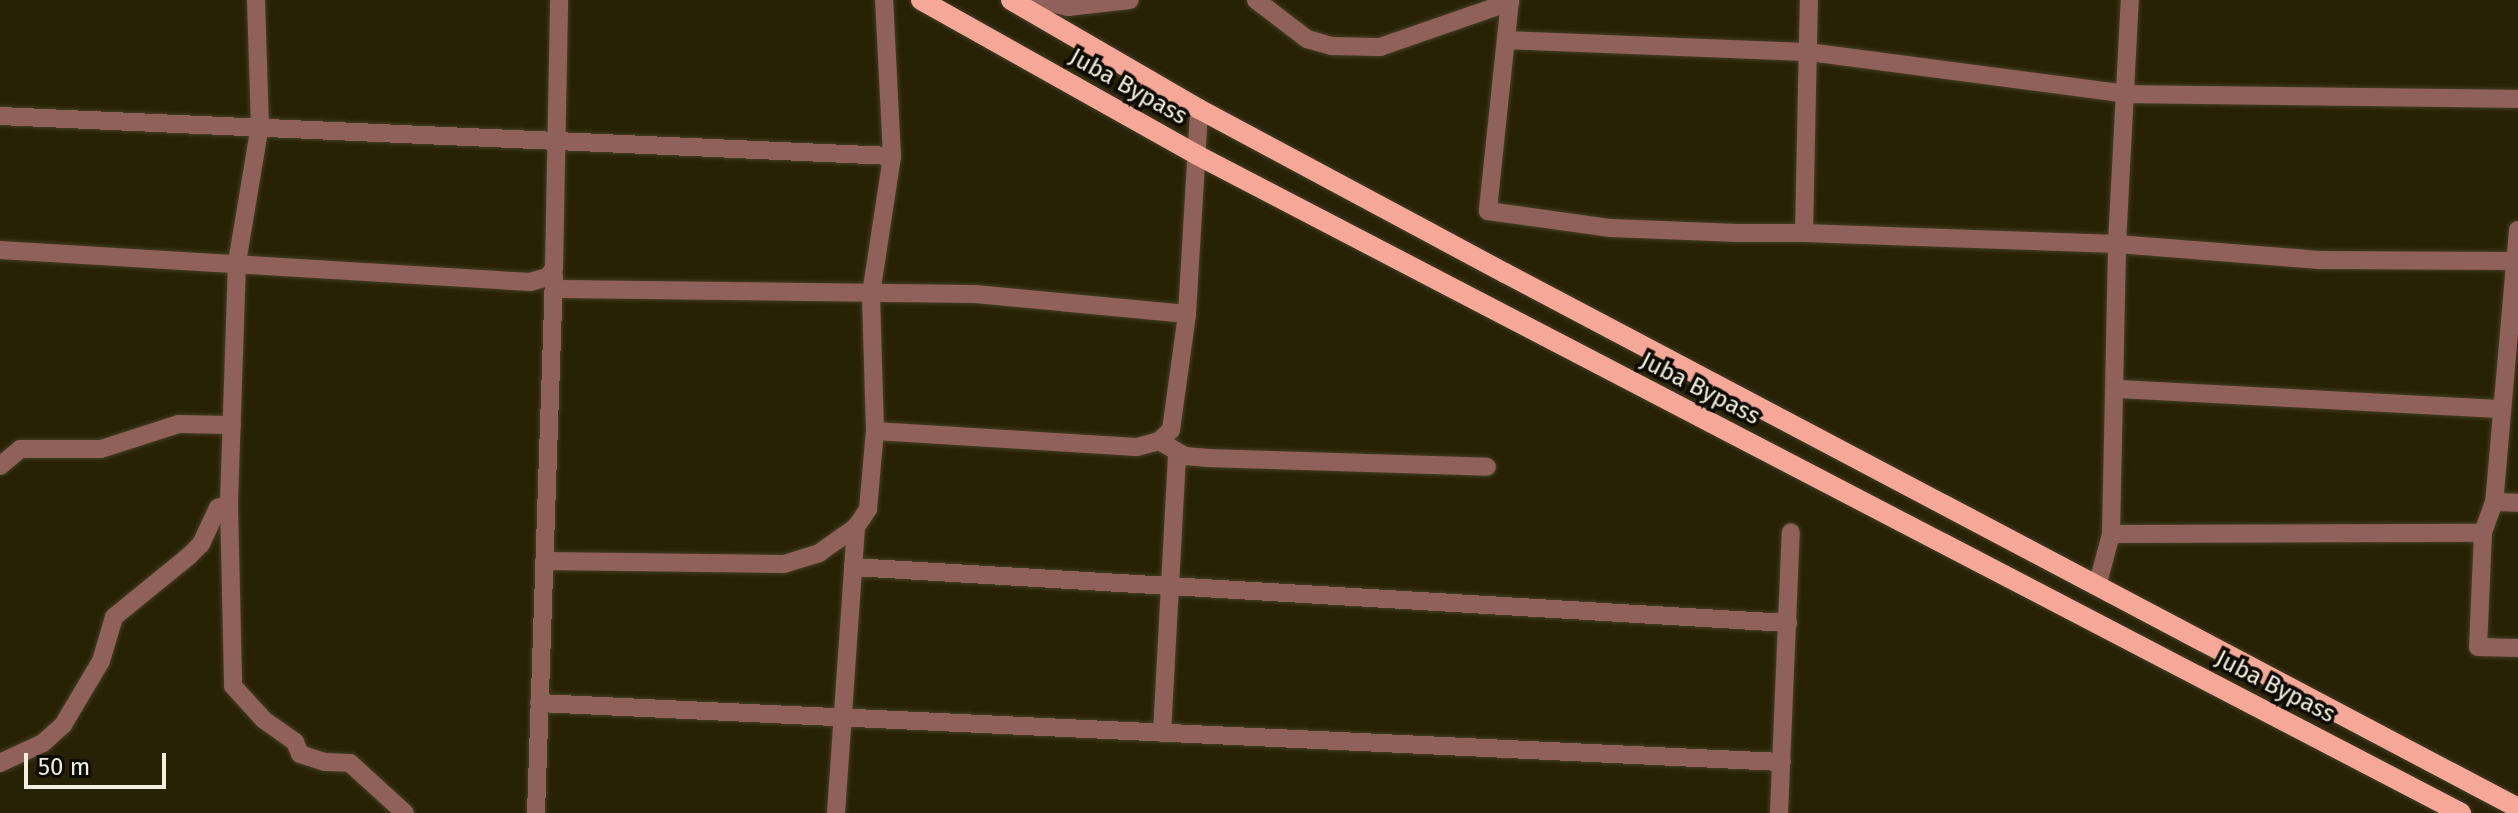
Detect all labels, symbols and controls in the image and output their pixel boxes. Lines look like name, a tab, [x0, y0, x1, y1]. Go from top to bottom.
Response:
street label: Juba Bypass	[1064, 43, 1192, 131]
street label: Juba Bypass	[1635, 347, 1765, 431]
street label: Juba Bypass	[2210, 645, 2340, 729]
scale bar	[28, 737, 170, 787]
text: 50 m	[38, 753, 90, 781]

